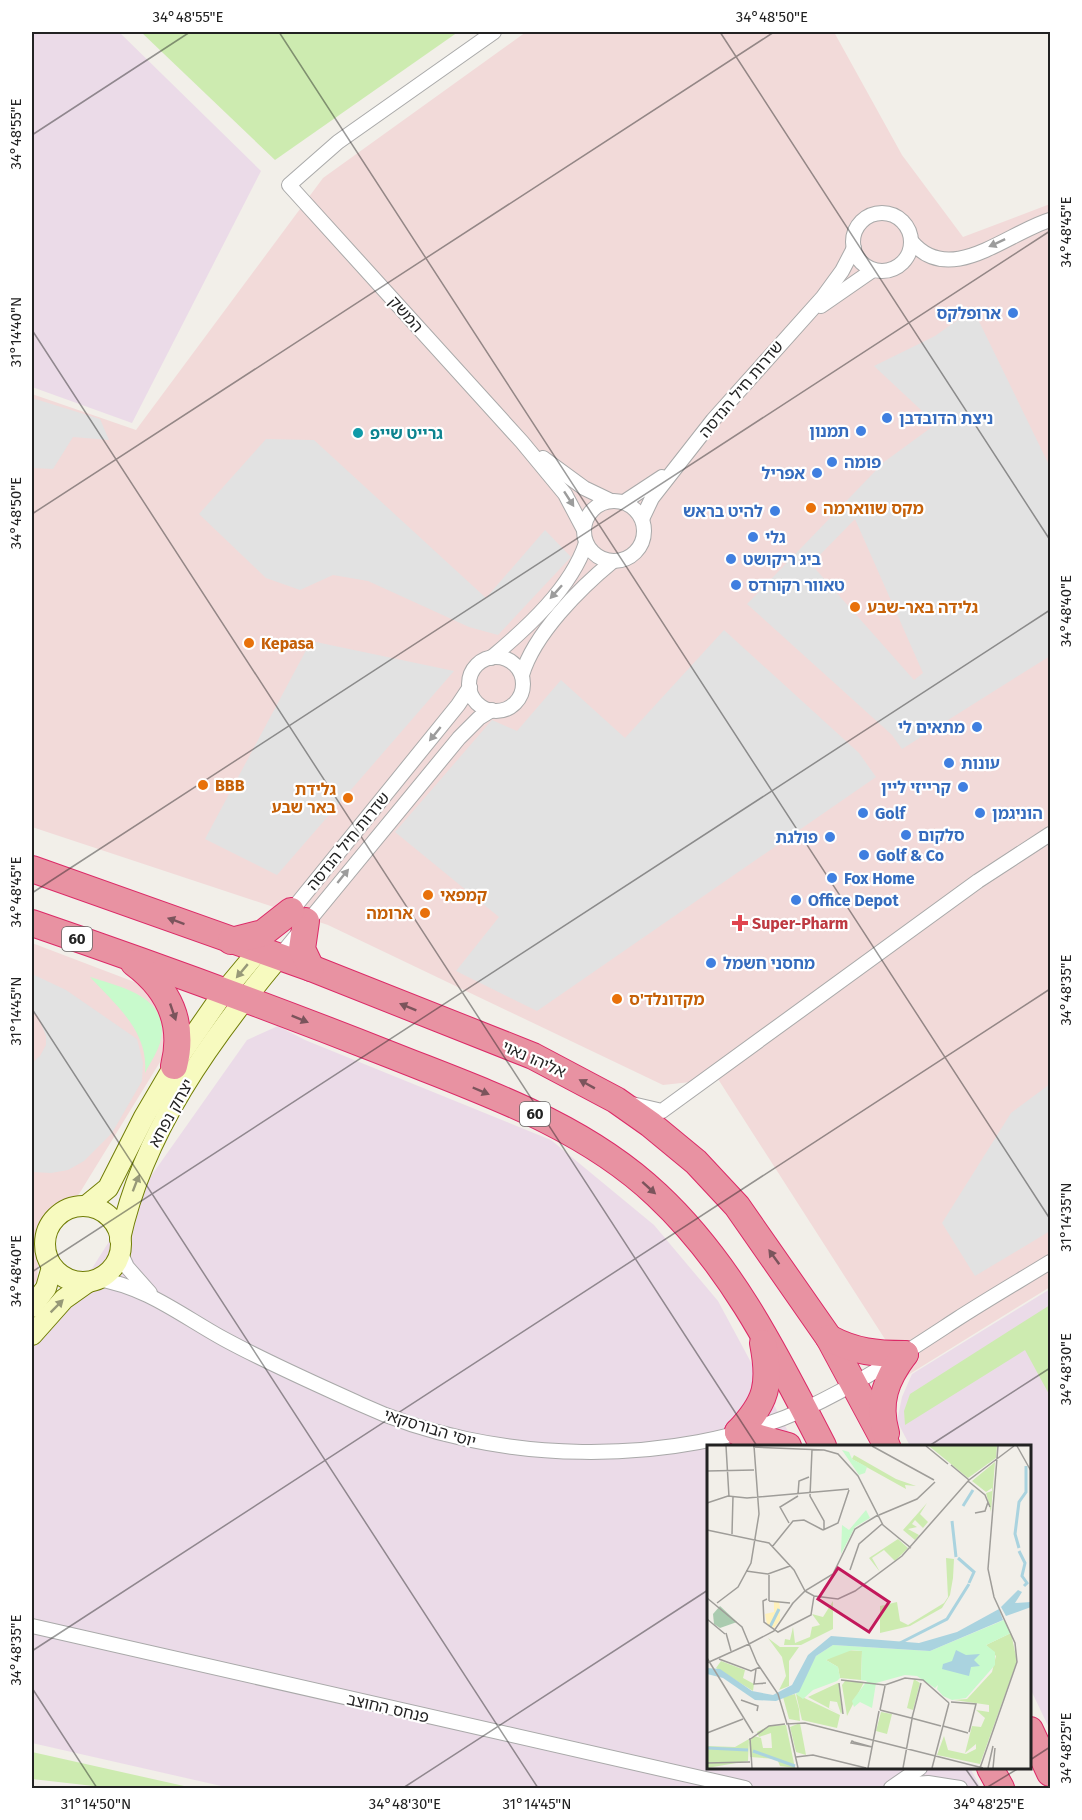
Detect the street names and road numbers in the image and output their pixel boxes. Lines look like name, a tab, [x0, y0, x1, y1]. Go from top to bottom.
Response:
street label: המשק	[385, 292, 427, 336]
street label: שדרות חיל הנדסה	[695, 337, 787, 441]
street label: שדרות חיל הנדסה	[303, 788, 393, 894]
road number: 60	[62, 927, 92, 951]
street label: אליהו נאוי	[499, 1037, 569, 1081]
street label: יצחק נפחא	[145, 1076, 197, 1150]
road number: 60	[520, 1102, 550, 1126]
street label: יוסי הבורסקאי	[382, 1405, 478, 1451]
street label: פנחס החוצב	[345, 1689, 431, 1727]

